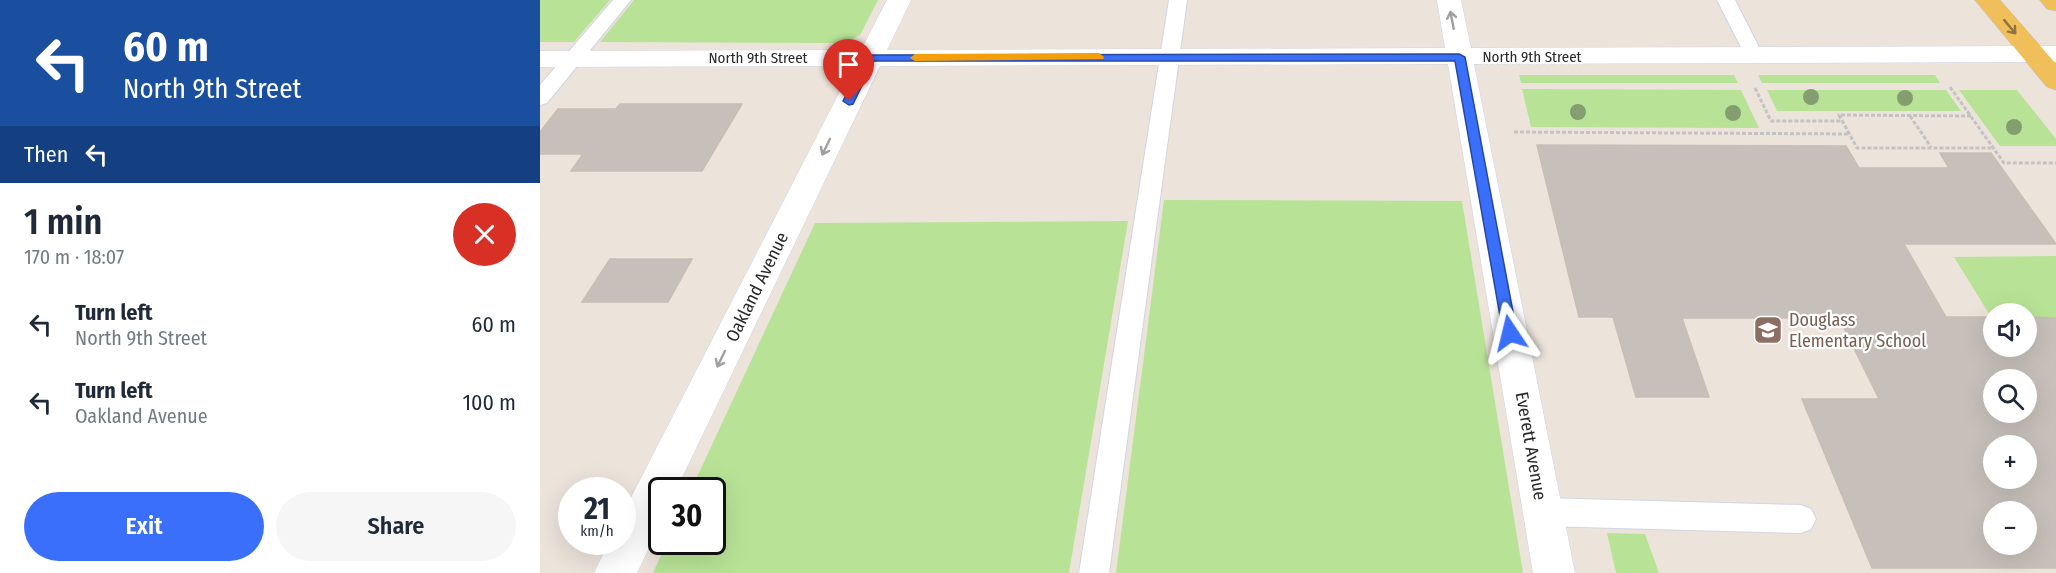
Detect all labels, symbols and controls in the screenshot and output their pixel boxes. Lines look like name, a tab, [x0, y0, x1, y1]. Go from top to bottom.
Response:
one-way arrow	[1446, 10, 1457, 30]
one-way arrow	[2003, 19, 2016, 35]
text: 60 m	[123, 22, 209, 72]
icon: left	[24, 24, 102, 102]
pin	[823, 39, 874, 101]
icon: arrive	[832, 48, 865, 81]
street label: North 9th Street	[1482, 48, 1582, 66]
street label: North 9th Street	[708, 49, 808, 67]
text: North 9th Street	[123, 73, 301, 105]
one-way arrow	[820, 137, 832, 155]
icon: left	[80, 138, 113, 171]
text: Then	[24, 141, 68, 168]
text: 1 min	[24, 200, 102, 244]
button: close	[453, 203, 516, 266]
street label: Oakland Avenue	[721, 228, 793, 345]
text: 170 m · 18:07	[24, 245, 124, 269]
text: Turn left	[75, 299, 153, 326]
position arrow	[1478, 301, 1542, 365]
map controls	[1983, 303, 2037, 555]
button: sound	[1983, 303, 2037, 357]
icon: left	[24, 308, 57, 341]
place label: Douglass Elementary School	[1789, 309, 1926, 352]
text: 60 m	[472, 311, 516, 338]
school or university icon: Douglass Elementary School	[1752, 314, 1784, 346]
text: North 9th Street	[75, 326, 207, 350]
one-way arrow	[715, 350, 727, 367]
button: search	[1983, 369, 2037, 423]
text: Turn left	[75, 377, 153, 404]
icon: left	[24, 386, 57, 419]
text: 100 m	[462, 389, 516, 416]
street label: Everett Avenue	[1511, 390, 1551, 502]
text: Oakland Avenue	[75, 404, 208, 428]
button: +	[1983, 435, 2037, 489]
speed limit sign: 30	[648, 477, 726, 555]
text: 21	[584, 491, 610, 527]
button: Exit	[24, 492, 264, 561]
button: Share	[276, 492, 516, 561]
button: −	[1983, 501, 2037, 555]
text: km/h	[580, 522, 614, 540]

